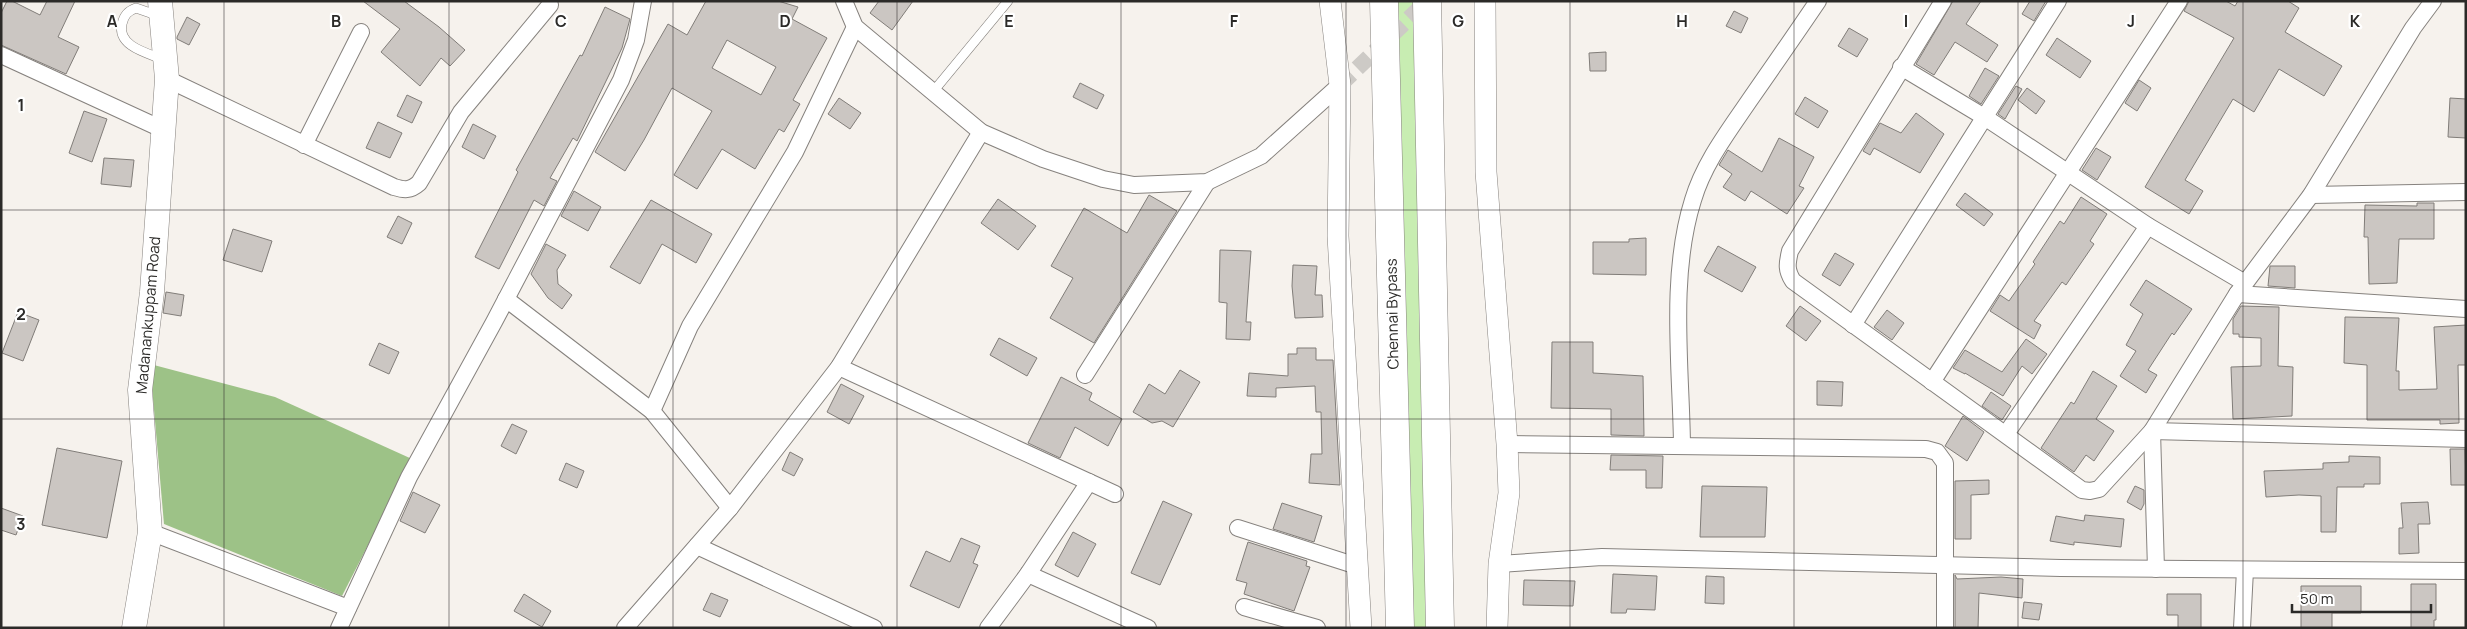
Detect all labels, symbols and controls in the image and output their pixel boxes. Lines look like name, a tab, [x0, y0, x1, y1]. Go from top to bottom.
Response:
text: A	[107, 10, 118, 32]
text: B	[331, 10, 341, 32]
text: C	[555, 10, 567, 32]
text: D	[779, 10, 791, 32]
text: E	[1004, 10, 1014, 32]
text: F	[1230, 10, 1239, 32]
text: G	[1452, 10, 1464, 32]
text: H	[1676, 10, 1688, 32]
text: I	[1904, 10, 1908, 32]
text: J	[2127, 10, 2135, 32]
text: K	[2350, 10, 2361, 32]
text: 1	[17, 94, 25, 116]
street label: Madanankuppam Road	[131, 235, 165, 395]
street label: Chennai Bypass	[1381, 258, 1403, 370]
text: 2	[16, 303, 26, 325]
text: 3	[16, 513, 26, 535]
scale bar	[2292, 582, 2431, 614]
text: 50 m	[2300, 588, 2334, 609]

